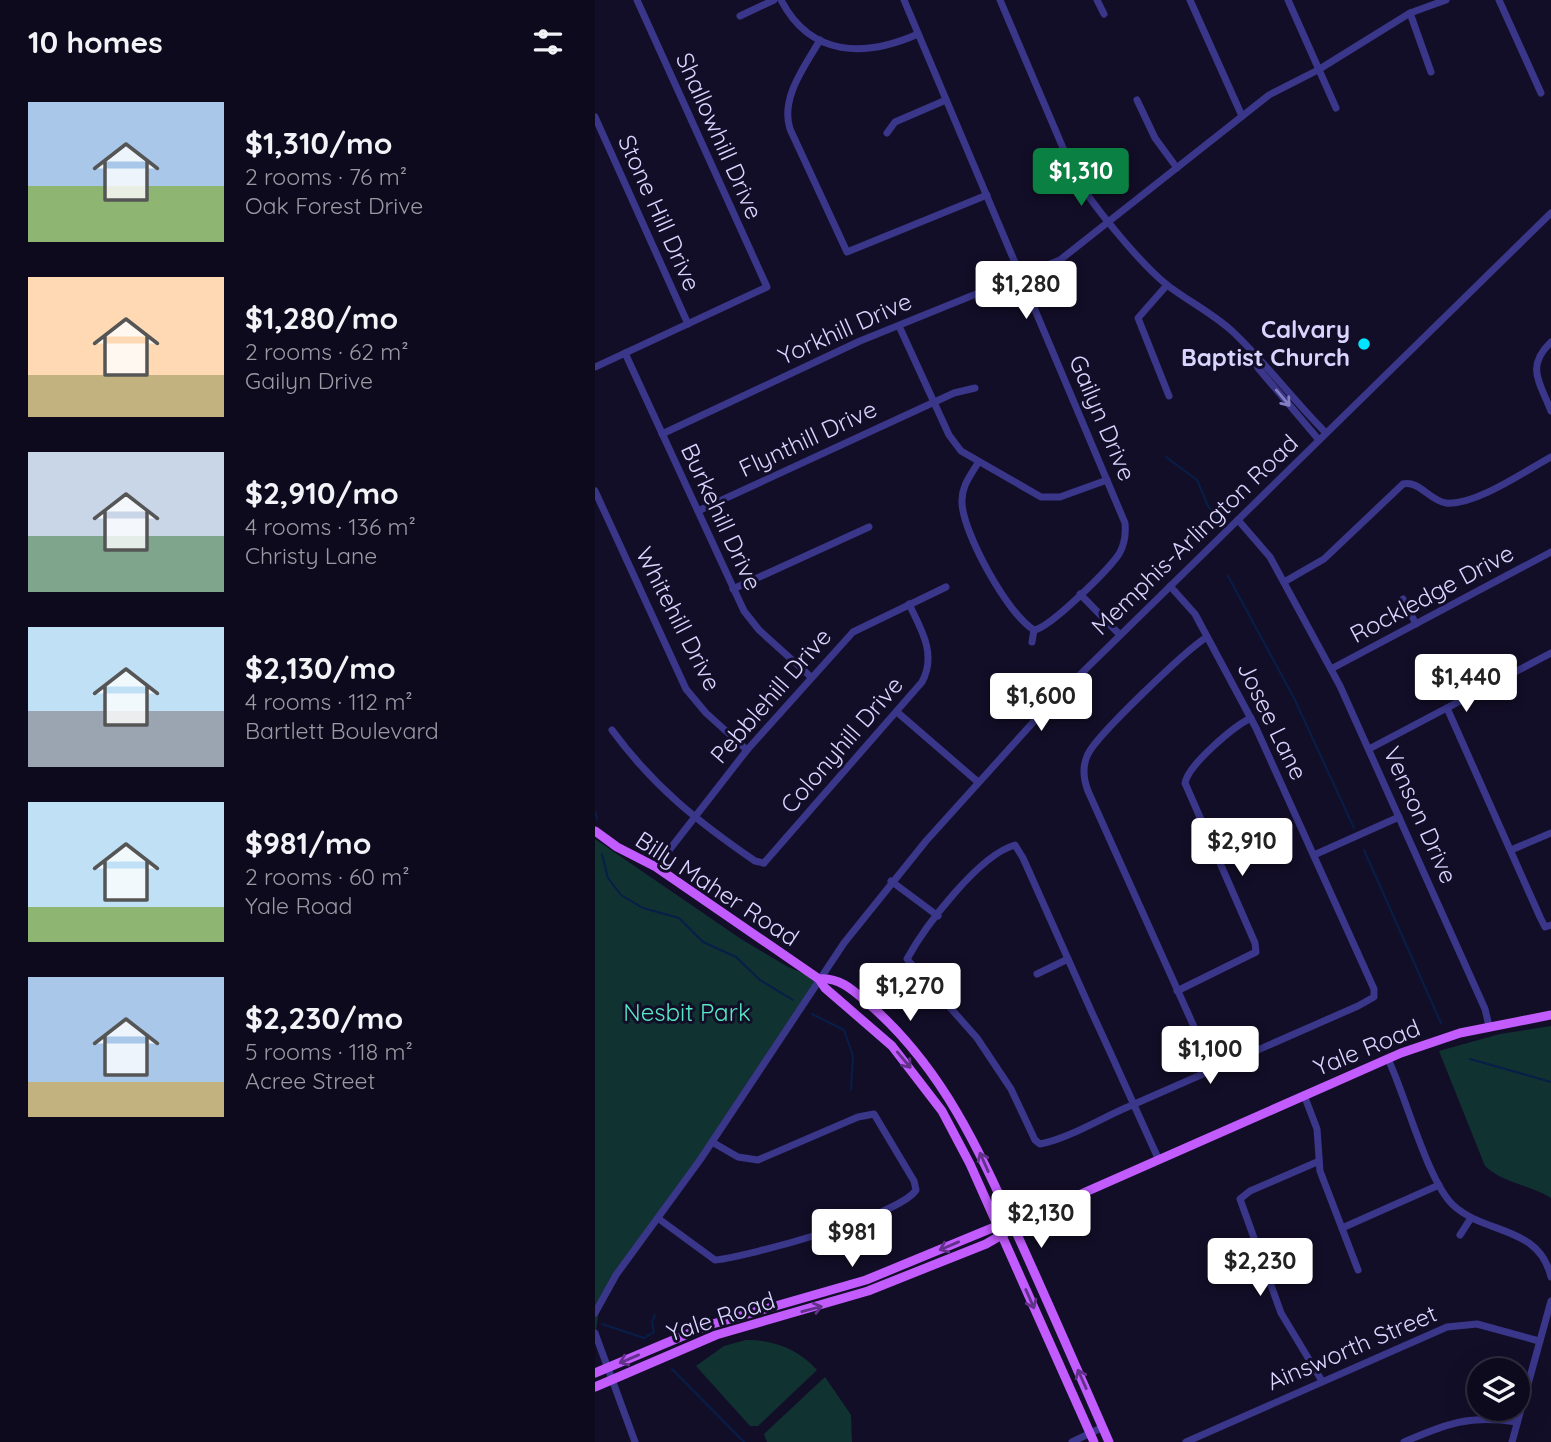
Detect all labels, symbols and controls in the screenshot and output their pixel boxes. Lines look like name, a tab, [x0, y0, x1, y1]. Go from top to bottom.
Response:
text: 10 homes	[28, 23, 163, 61]
icon: filters	[529, 23, 567, 61]
street label: Shallowhill Drive	[670, 48, 770, 224]
text: $1,310/mo	[245, 124, 392, 162]
icon: home	[84, 130, 168, 214]
street label: Stone Hill Drive	[612, 130, 708, 295]
pin: $1,310	[1024, 148, 1138, 208]
text: $1,310	[1049, 156, 1113, 185]
text: 2 rooms · 76 m²	[245, 162, 407, 191]
text: Oak Forest Drive	[245, 191, 423, 220]
pin: $1,280	[969, 262, 1083, 321]
text: $1,280	[992, 269, 1060, 298]
street label: Yorkhill Drive	[773, 285, 916, 371]
text: $1,280/mo	[245, 299, 398, 337]
icon: home	[84, 305, 168, 389]
place label: Calvary Baptist Church	[1181, 314, 1350, 372]
marker: Calvary Baptist Church	[1356, 336, 1372, 352]
text: 2 rooms · 62 m²	[245, 337, 409, 366]
street label: Gailyn Drive	[1063, 350, 1143, 485]
text: Gailyn Drive	[245, 366, 373, 395]
one-way arrow	[1275, 389, 1291, 407]
street label: Flynthill Drive	[734, 393, 881, 483]
street label: Memphis-Arlington Road	[1085, 428, 1304, 641]
street label: Burkehill Drive	[675, 438, 769, 595]
text: $2,910/mo	[245, 474, 399, 512]
icon: home	[84, 480, 168, 564]
text: 4 rooms · 136 m²	[245, 512, 416, 541]
street label: Rockledge Drive	[1344, 537, 1519, 649]
text: Christy Lane	[245, 541, 377, 570]
street label: Whitehill Drive	[630, 541, 728, 696]
street label: Pebblehill Drive	[703, 621, 837, 769]
text: $2,130/mo	[245, 649, 396, 687]
pin: $1,440	[1409, 654, 1523, 714]
icon: home	[84, 655, 168, 739]
street label: Josee Lane	[1231, 657, 1314, 785]
text: $1,440	[1431, 662, 1501, 691]
street label: Colonyhill Drive	[774, 670, 909, 819]
pin: $1,600	[984, 674, 1098, 733]
text: $1,600	[1006, 681, 1076, 710]
text: 4 rooms · 112 m²	[245, 687, 413, 716]
text: Bartlett Boulevard	[245, 716, 439, 745]
street label: Venson Drive	[1377, 741, 1464, 888]
pin: $2,910	[1185, 818, 1299, 878]
text: $981/mo	[245, 824, 371, 862]
street label: Billy Maher Road	[630, 824, 805, 952]
text: $2,910	[1207, 826, 1277, 855]
icon: home	[84, 830, 168, 914]
text: 2 rooms · 60 m²	[245, 862, 410, 891]
text: Yale Road	[245, 891, 352, 920]
pin: $1,270	[853, 964, 967, 1023]
text: $1,270	[876, 971, 944, 1000]
park label: Nesbit Park	[623, 997, 751, 1027]
text: $2,230/mo	[245, 999, 403, 1037]
icon: home	[84, 1005, 168, 1089]
street label: Yale Road	[1309, 1012, 1424, 1082]
pin: $1,100	[1153, 1026, 1267, 1086]
text: $1,100	[1178, 1034, 1242, 1063]
text: 5 rooms · 118 m²	[245, 1037, 413, 1066]
one-way arrow	[896, 1050, 912, 1068]
text: Acree Street	[245, 1066, 375, 1095]
one-way arrow	[977, 1152, 990, 1173]
pin: $2,130	[984, 1190, 1098, 1250]
text: $2,130	[1008, 1198, 1074, 1227]
pin: $981	[811, 1210, 893, 1269]
text: $981	[828, 1217, 876, 1246]
pin: $2,230	[1203, 1238, 1317, 1298]
one-way arrow	[939, 1241, 960, 1254]
text: $2,230	[1224, 1246, 1296, 1275]
street label: Yale Road	[663, 1284, 779, 1348]
one-way arrow	[1024, 1288, 1037, 1309]
street label: Ainsworth Street	[1262, 1298, 1441, 1396]
one-way arrow	[800, 1302, 823, 1315]
one-way arrow	[618, 1353, 640, 1366]
map controls	[1467, 1358, 1530, 1421]
button: layers	[1467, 1358, 1530, 1421]
one-way arrow	[1075, 1369, 1088, 1391]

